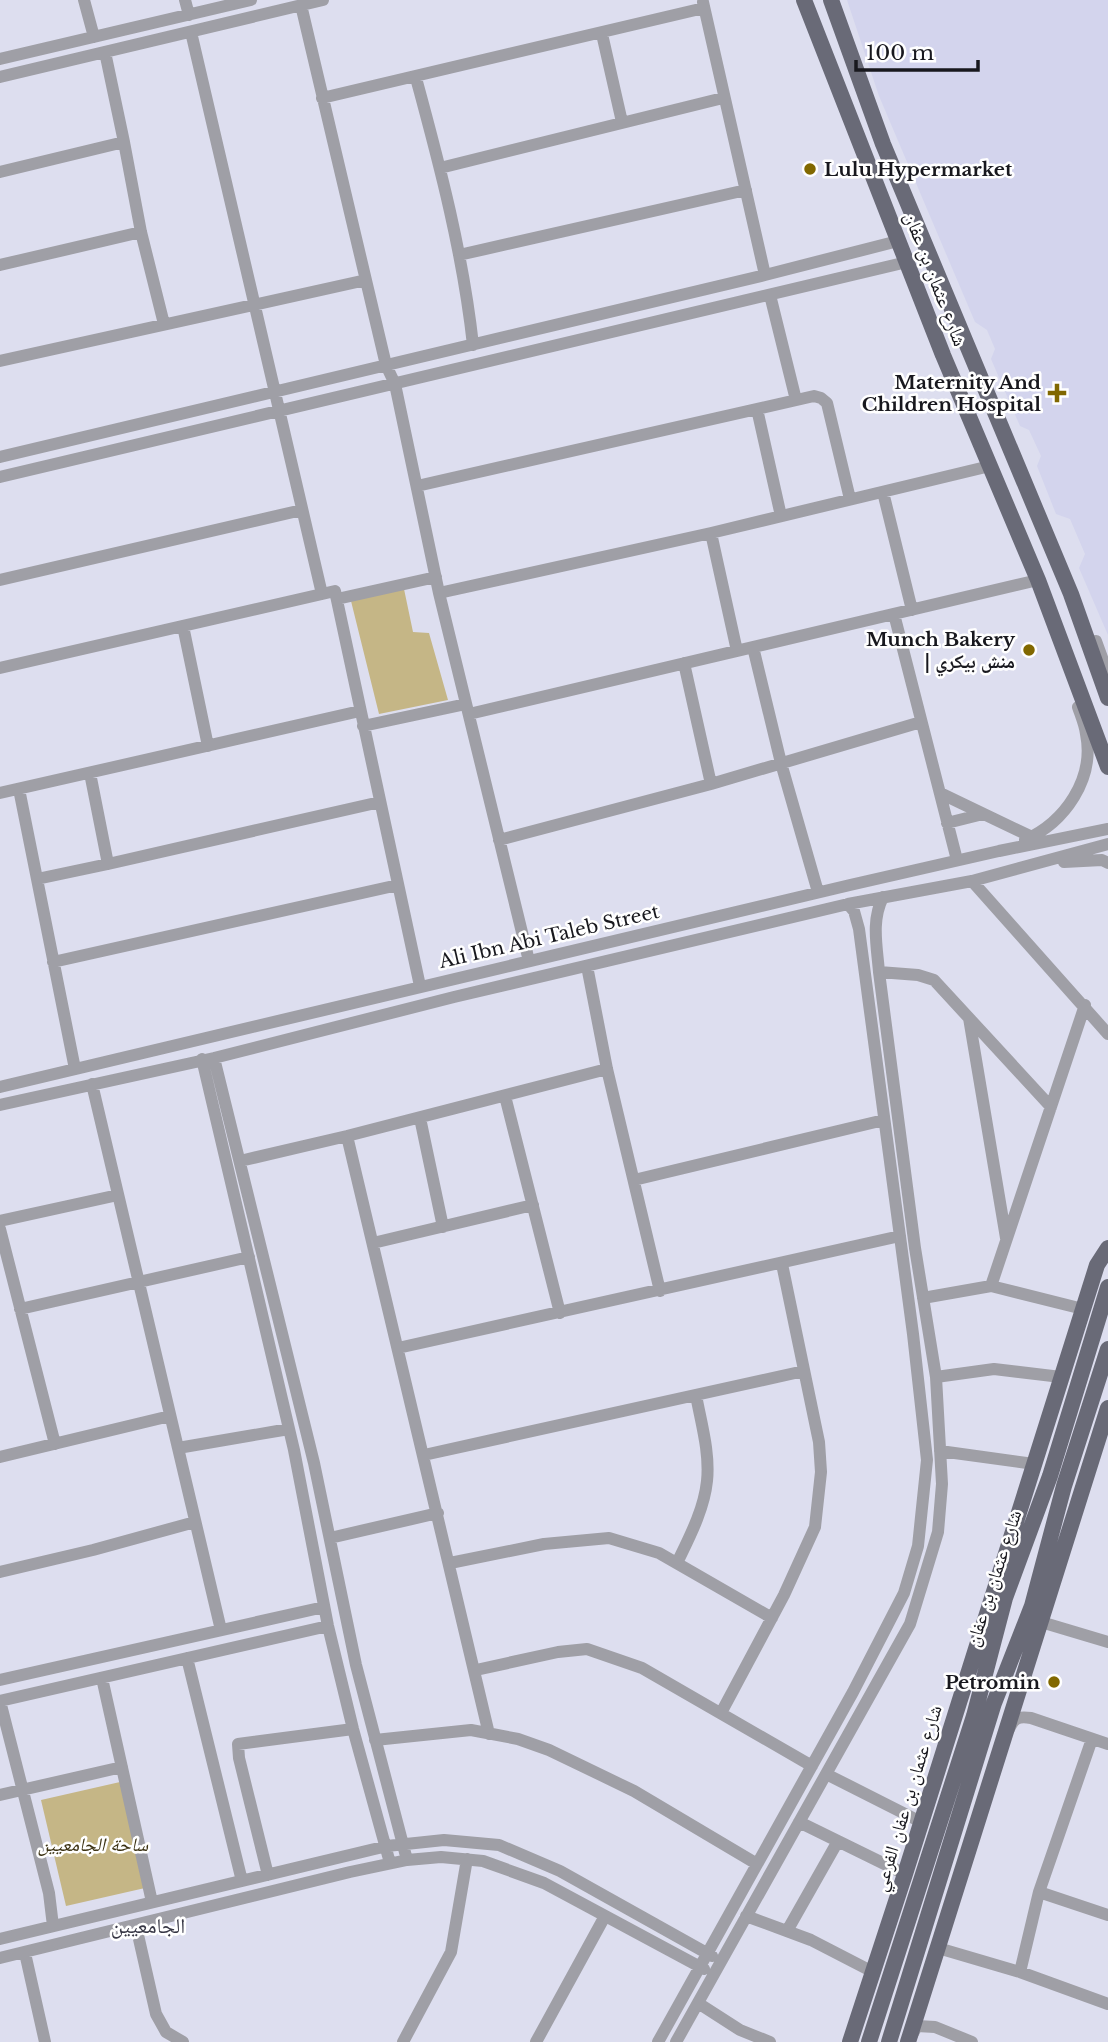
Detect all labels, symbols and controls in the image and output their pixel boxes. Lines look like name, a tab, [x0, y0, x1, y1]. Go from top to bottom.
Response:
scale bar	[856, 28, 978, 72]
text: 100 m	[866, 40, 934, 66]
place label: Lulu Hypermarket	[824, 158, 1013, 181]
marker: Lulu Hypermarket	[802, 161, 818, 177]
street label: شارع عثمان بن عفان	[899, 209, 972, 350]
place label: Maternity And Children Hospital	[862, 371, 1041, 416]
marker: Maternity And Children Hospital	[1047, 383, 1067, 403]
place label: Munch Bakery | منش بيكري	[866, 628, 1016, 677]
marker: Munch Bakery | منش بيكري	[1021, 642, 1037, 658]
street label: Ali Ibn Abi Taleb Street	[436, 900, 662, 973]
street label: شارع عثمان بن عفان	[961, 1507, 1026, 1649]
place label: Petromin	[945, 1671, 1040, 1694]
marker: Petromin	[1046, 1674, 1062, 1690]
street label: شارع عثمان بن عفان الفرعي	[868, 1702, 950, 1895]
park label: ساحة الجامعيين	[38, 1833, 149, 1856]
district label: الجامعيين	[111, 1913, 185, 1939]

